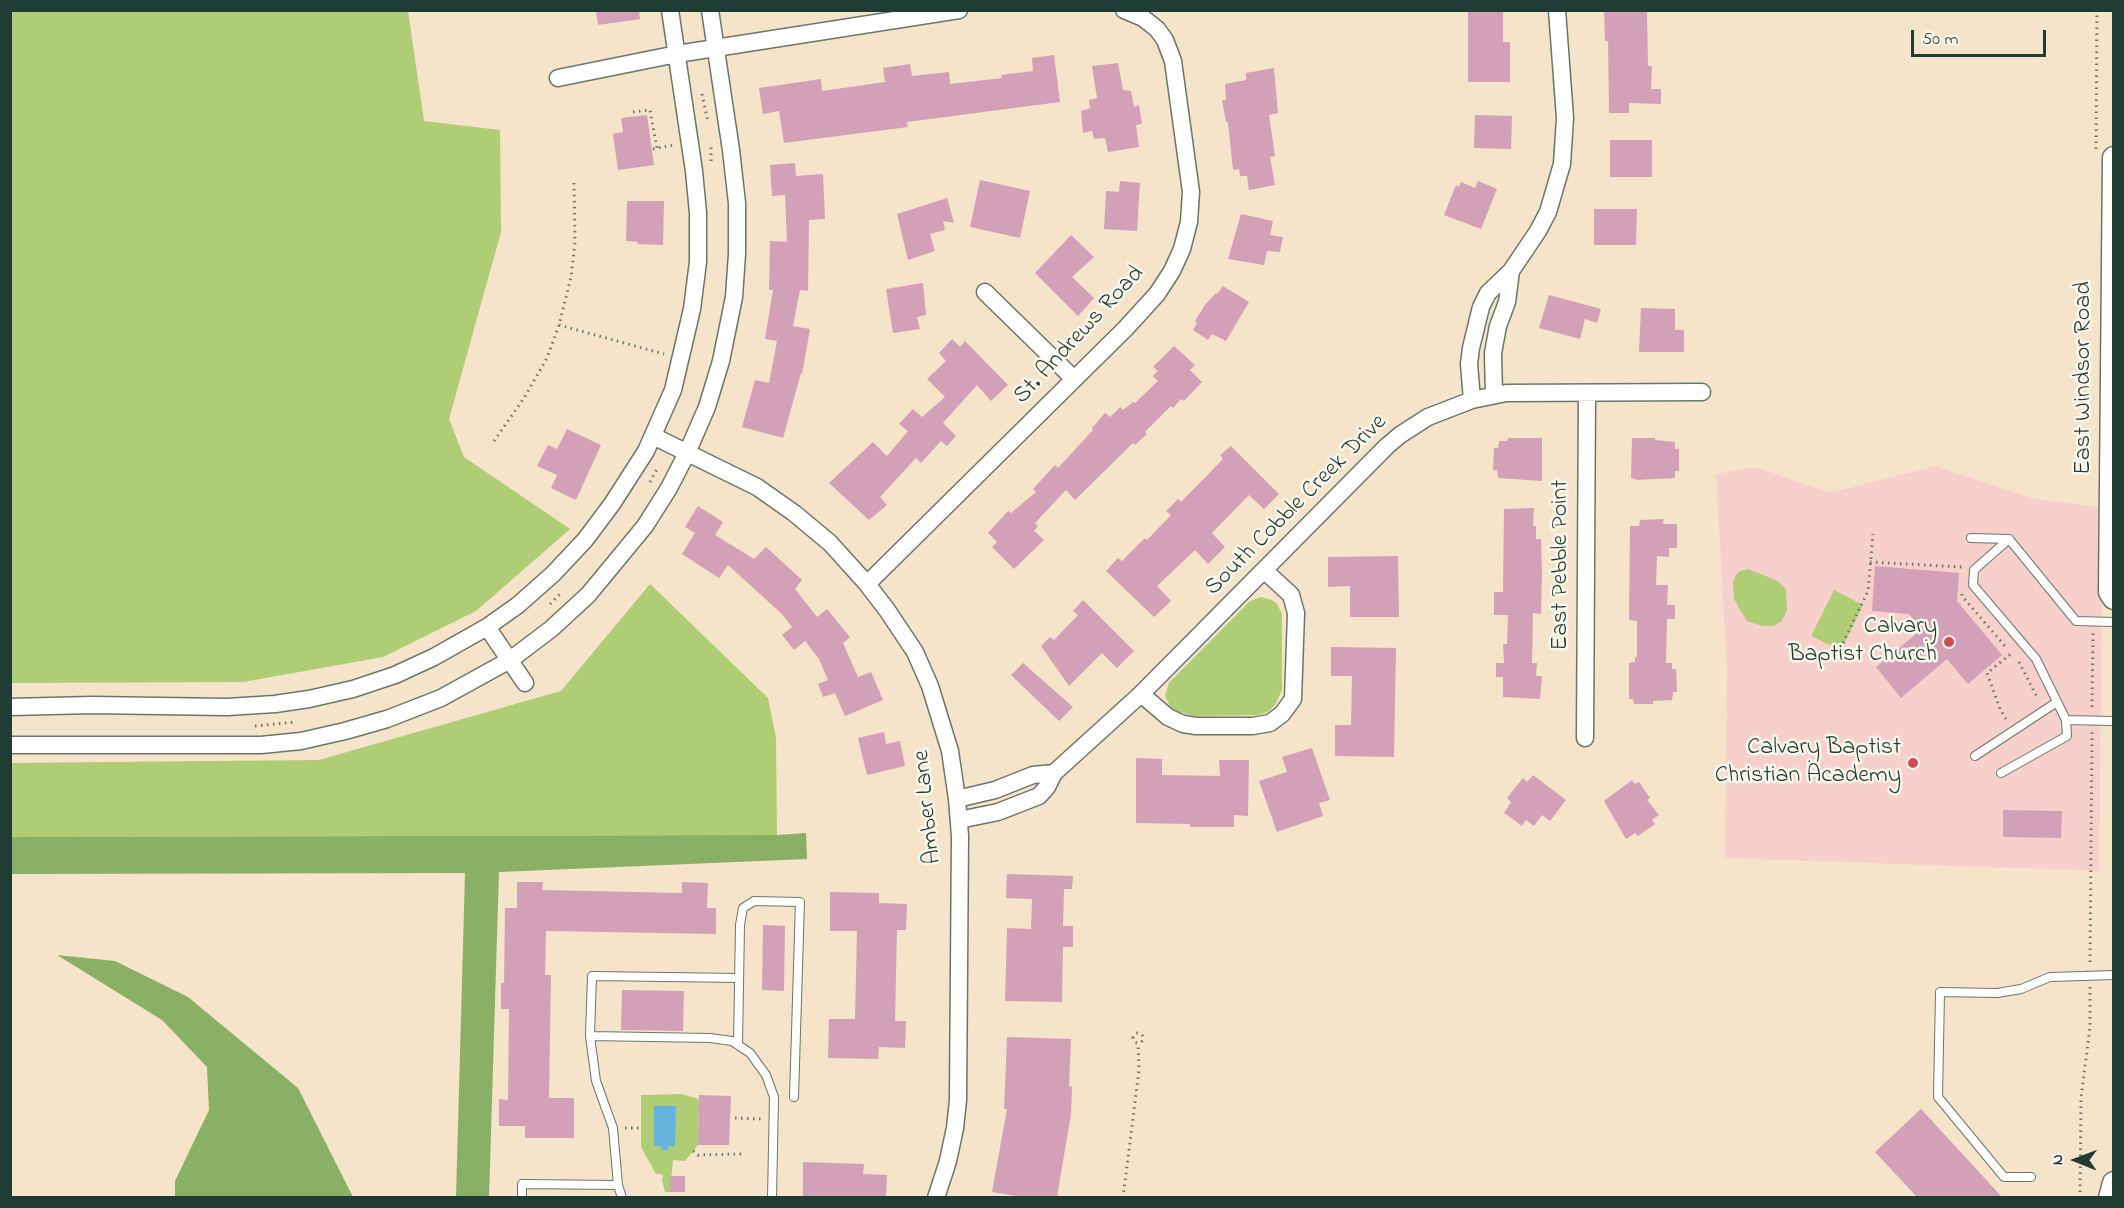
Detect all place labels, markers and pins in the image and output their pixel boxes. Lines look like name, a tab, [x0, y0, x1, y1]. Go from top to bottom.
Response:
place label: Calvary Baptist Church	[1788, 614, 1937, 670]
marker: Calvary Baptist Church	[1942, 635, 1956, 649]
place label: Calvary Baptist Christian Academy	[1715, 735, 1901, 791]
marker: Calvary Baptist Christian Academy	[1906, 756, 1920, 770]

